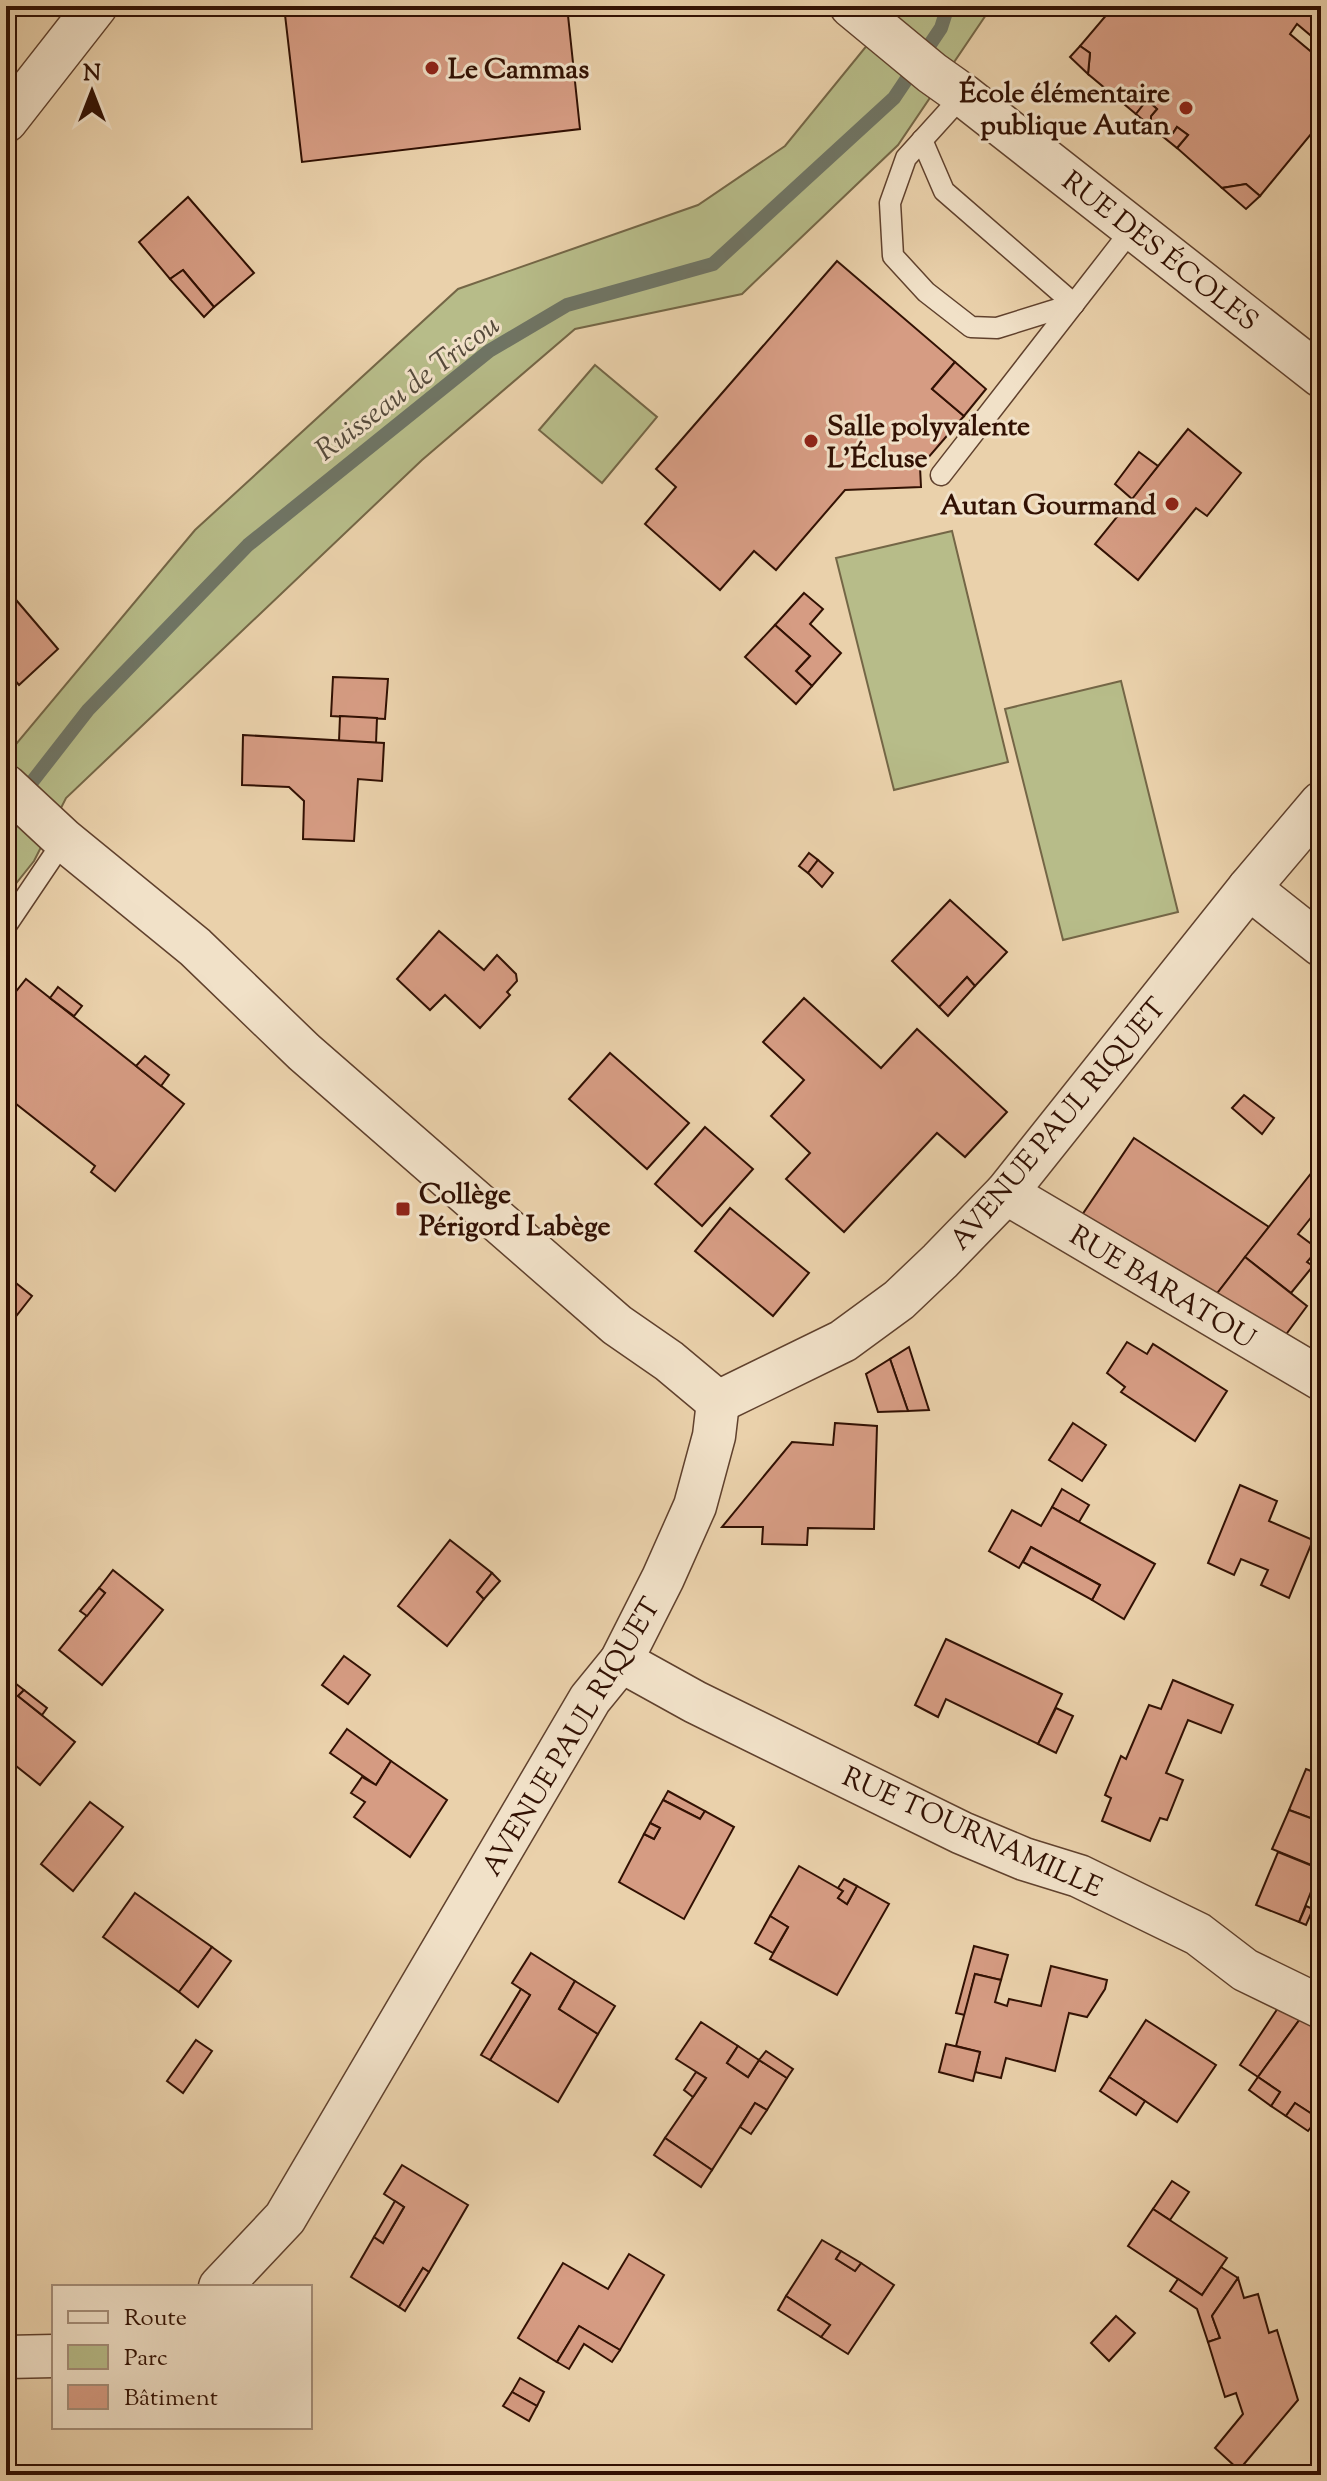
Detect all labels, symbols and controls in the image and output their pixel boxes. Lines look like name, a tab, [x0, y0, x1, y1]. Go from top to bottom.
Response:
place label: Le Cammas	[448, 51, 589, 91]
north arrow	[52, 52, 132, 132]
text: N	[83, 59, 101, 91]
marker: Le Cammas	[423, 59, 441, 77]
place label: École élémentaire publique Autan	[959, 75, 1170, 147]
marker: École élémentaire publique Autan	[1177, 99, 1195, 117]
street label: RUE DES ÉCOLES	[1052, 163, 1266, 342]
water label: Ruisseau de Tricou	[307, 305, 510, 473]
place label: Salle polyvalente L'Écluse	[827, 408, 1030, 480]
marker: Salle polyvalente L'Écluse	[802, 432, 820, 450]
place label: Autan Gourmand	[940, 487, 1156, 527]
marker: Autan Gourmand	[1163, 495, 1181, 513]
street label: AVENUE PAUL RIQUET	[942, 990, 1177, 1260]
place label: Collège Périgord Labège	[419, 1176, 611, 1248]
marker: Collège Périgord Labège	[394, 1200, 412, 1218]
street label: RUE BARATOU	[1061, 1217, 1262, 1360]
street label: AVENUE PAUL RIQUET	[473, 1590, 672, 1884]
street label: RUE TOURNAMILLE	[835, 1758, 1108, 1909]
legend	[52, 2285, 312, 2429]
text: Route	[124, 2302, 187, 2336]
text: Parc	[124, 2342, 168, 2376]
text: Bâtiment	[124, 2382, 218, 2416]

